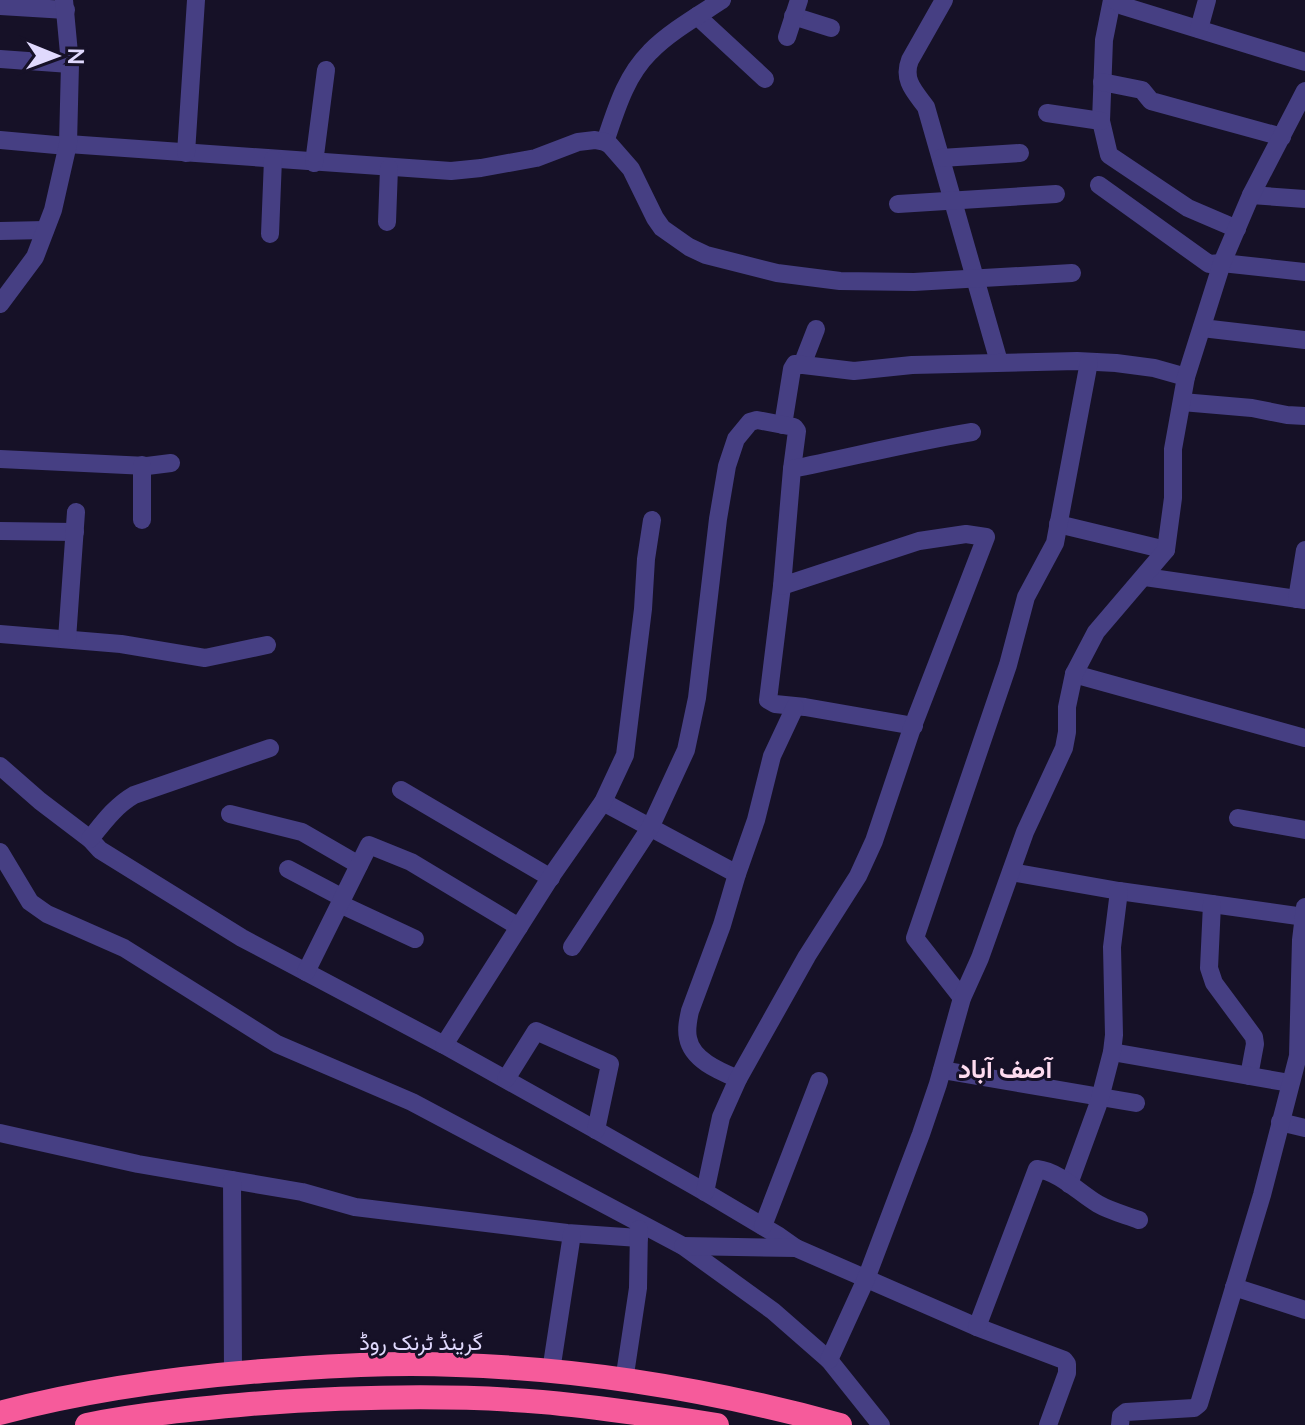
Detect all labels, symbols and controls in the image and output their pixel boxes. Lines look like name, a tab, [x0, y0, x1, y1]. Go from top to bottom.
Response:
north arrow	[16, 16, 96, 96]
text: N	[63, 48, 90, 65]
district label: آصف آباد	[958, 1052, 1054, 1084]
street label: گرینڈ ٹرنک روڈ	[359, 1328, 483, 1356]

